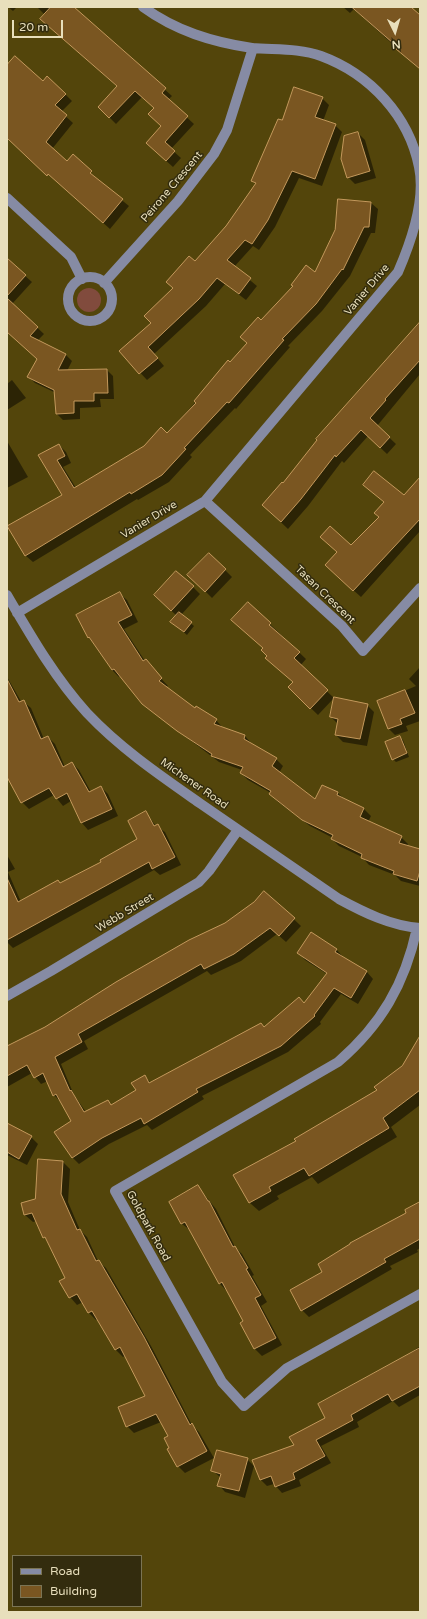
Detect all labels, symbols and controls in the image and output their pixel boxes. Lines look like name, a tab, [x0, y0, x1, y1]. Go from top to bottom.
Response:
scale bar	[14, 12, 65, 38]
north arrow	[375, 12, 415, 52]
text: 20 m	[19, 20, 48, 34]
text: N	[391, 38, 401, 51]
street label: Peirone Crescent	[138, 149, 206, 225]
street label: Vanier Drive	[342, 262, 392, 318]
street label: Vanier Drive	[119, 498, 179, 542]
street label: Tasan Crescent	[292, 563, 358, 627]
street label: Michener Road	[158, 756, 230, 812]
street label: Webb Street	[94, 891, 156, 935]
street label: Goldpark Road	[123, 1188, 173, 1264]
legend	[12, 1555, 142, 1607]
text: Road	[50, 1564, 80, 1578]
text: Building	[50, 1584, 97, 1598]

